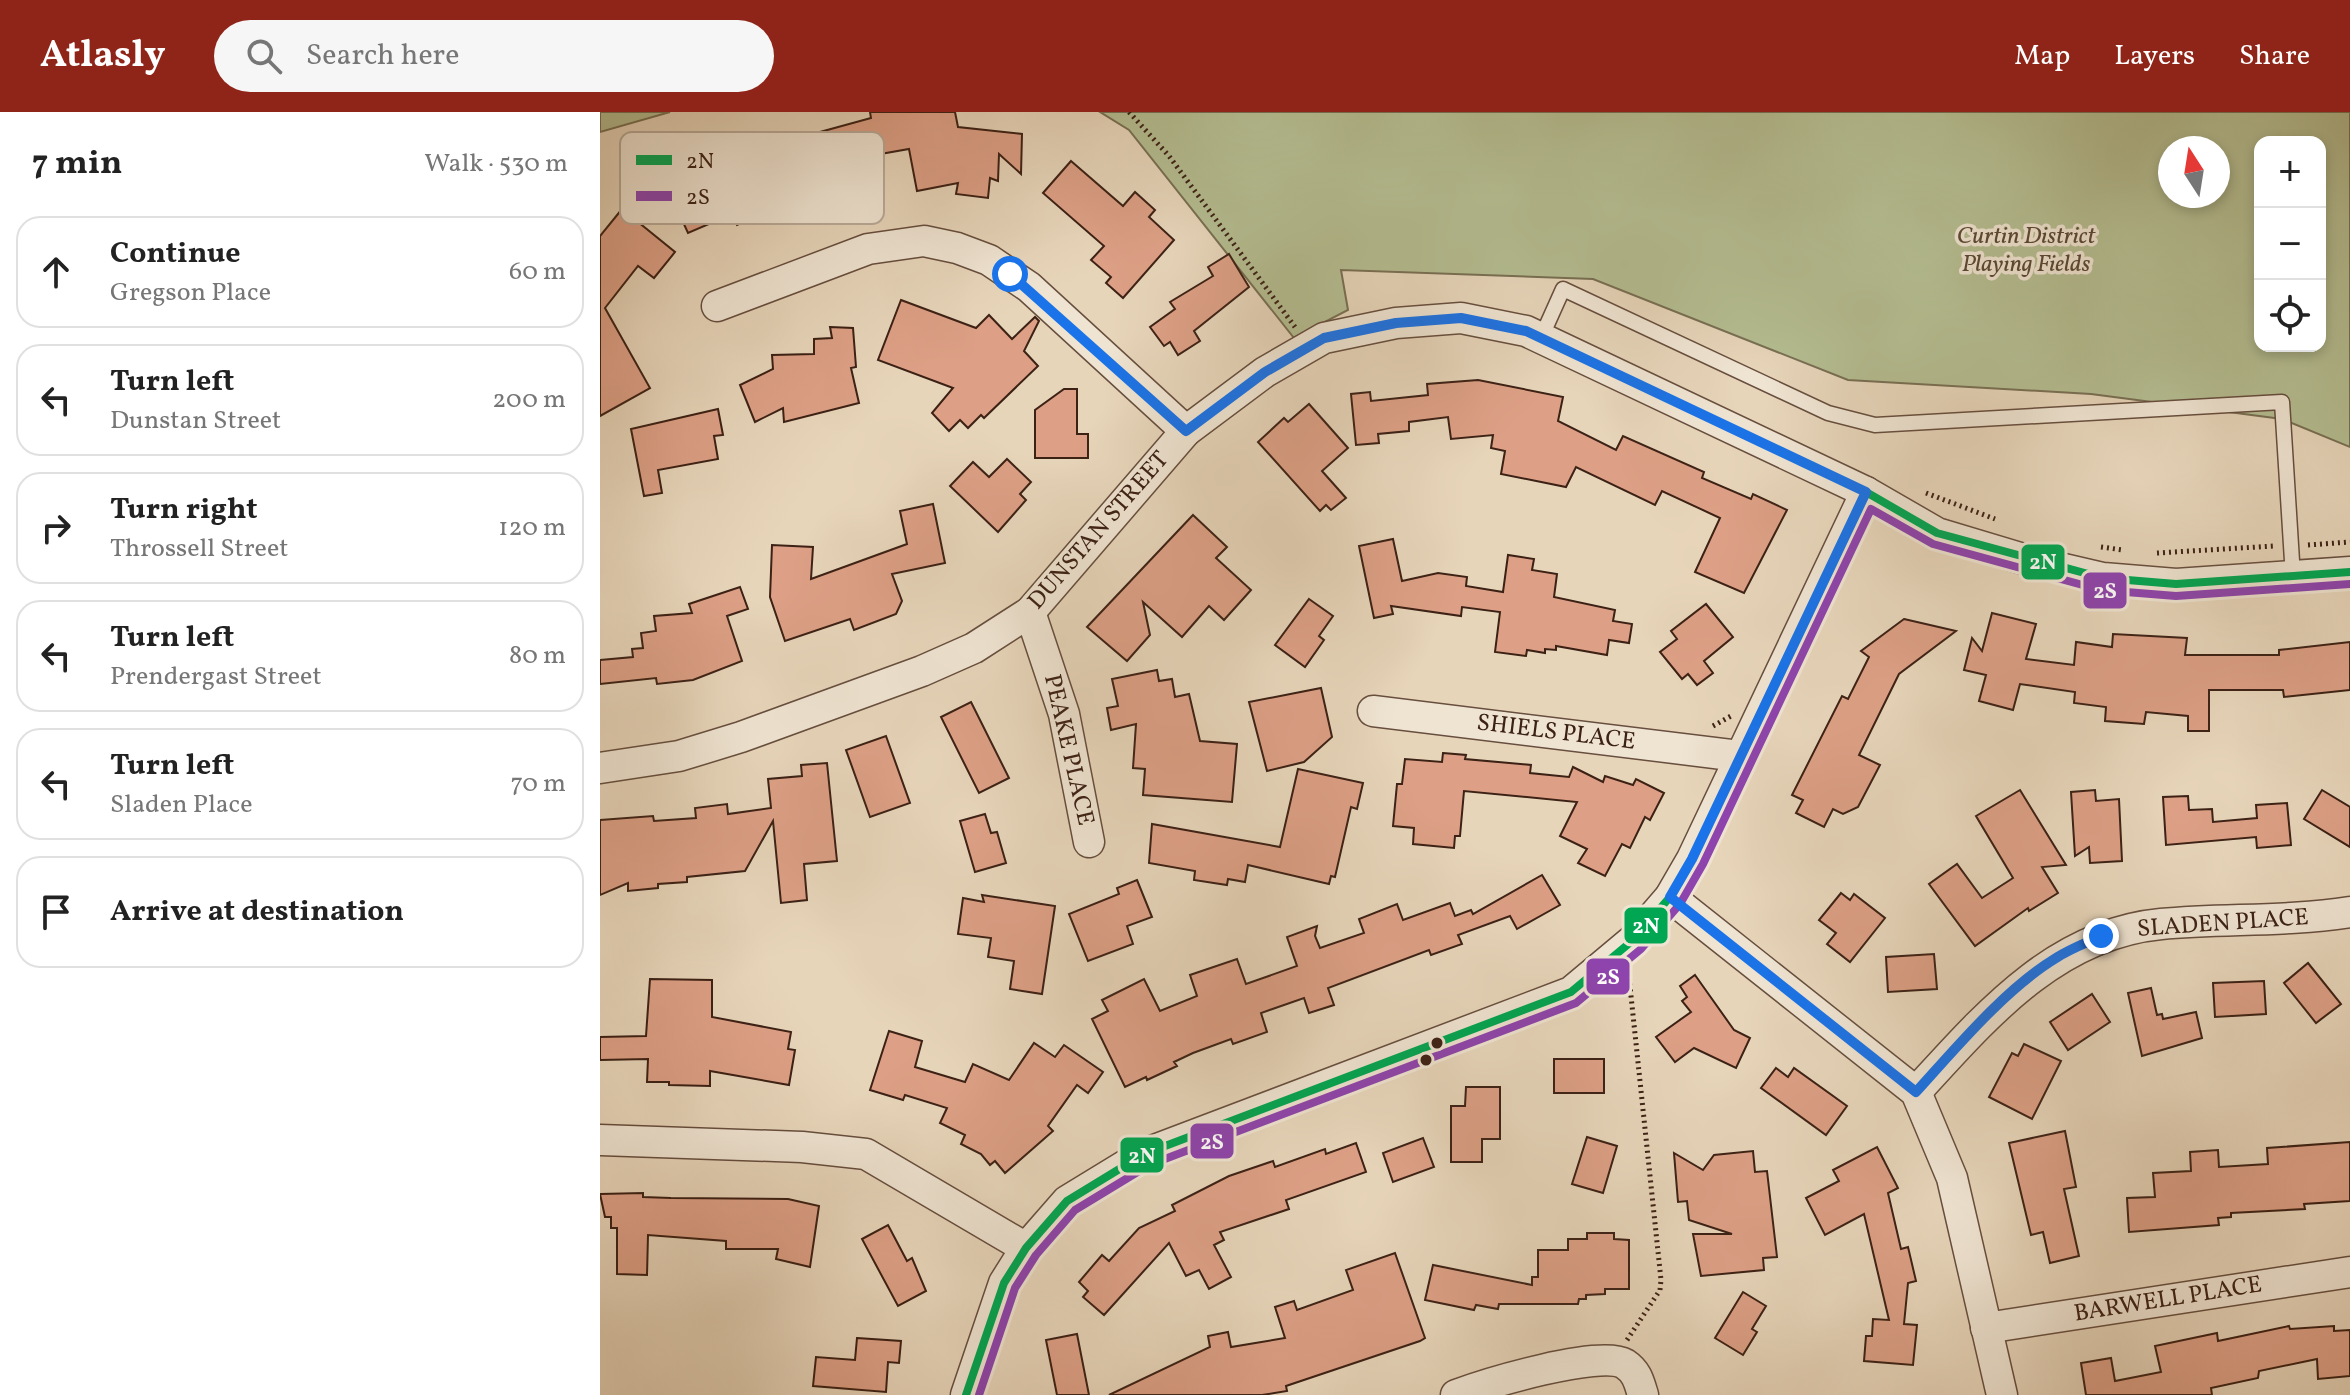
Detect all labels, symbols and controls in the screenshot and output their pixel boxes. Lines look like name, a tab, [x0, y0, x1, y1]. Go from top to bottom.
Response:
search box	[214, 20, 774, 92]
text: Atlasly	[40, 30, 166, 83]
icon: search	[242, 34, 286, 78]
text: Search here	[306, 35, 459, 77]
text: Map	[2014, 37, 2070, 76]
text: Layers	[2114, 37, 2195, 76]
text: Share	[2239, 37, 2310, 76]
legend	[620, 132, 884, 224]
north arrow	[2158, 136, 2230, 208]
map controls	[2254, 136, 2326, 352]
button: +	[2254, 136, 2326, 208]
text: 7 min	[32, 141, 122, 188]
text: Walk · 530 m	[424, 146, 568, 182]
text: 2N	[686, 147, 714, 178]
text: 2S	[686, 183, 710, 214]
button: −	[2254, 208, 2326, 280]
park label: Curtin District Playing Fields	[1957, 220, 2096, 282]
text: Continue	[110, 233, 241, 275]
icon: ahead	[34, 250, 78, 294]
text: 60 m	[509, 254, 566, 290]
route start	[992, 256, 1028, 292]
text: Gregson Place	[110, 275, 271, 311]
button: locate	[2254, 280, 2326, 352]
text: Turn left	[110, 361, 234, 403]
icon: left	[34, 378, 78, 422]
text: 200 m	[492, 382, 566, 418]
text: Dunstan Street	[110, 403, 281, 439]
street label: DUNSTAN STREET	[1020, 444, 1178, 618]
text: Turn right	[110, 489, 258, 531]
icon: right	[34, 506, 78, 550]
text: 120 m	[498, 510, 566, 546]
text: Throssell Street	[110, 531, 288, 567]
line badge: 2N	[2020, 543, 2066, 581]
text: 2N	[2029, 548, 2057, 579]
line badge: 2S	[2082, 571, 2128, 610]
text: 2S	[2093, 577, 2117, 608]
text: Turn left	[110, 617, 234, 659]
icon: left	[34, 634, 78, 678]
text: 80 m	[509, 638, 566, 674]
text: Prendergast Street	[110, 659, 322, 695]
street label: PEAKE PLACE	[1034, 671, 1102, 829]
street label: SHIELS PLACE	[1475, 706, 1637, 760]
text: Turn left	[110, 745, 234, 787]
icon: left	[34, 762, 78, 806]
text: 70 m	[511, 766, 566, 802]
text: Sladen Place	[110, 787, 253, 823]
icon: arrive	[34, 890, 78, 934]
text: Arrive at destination	[110, 891, 404, 933]
street label: SLADEN PLACE	[2136, 901, 2310, 947]
line badge: 2N	[1623, 906, 1669, 945]
text: 2N	[1632, 912, 1660, 943]
route end	[2083, 918, 2119, 954]
line badge: 2S	[1585, 957, 1631, 996]
text: 2S	[1596, 963, 1620, 994]
unlabelled marker	[1429, 1035, 1445, 1051]
unlabelled marker	[1418, 1052, 1434, 1068]
line badge: 2S	[1189, 1122, 1235, 1160]
text: 2S	[1200, 1128, 1224, 1159]
line badge: 2N	[1119, 1136, 1165, 1174]
text: 2N	[1128, 1142, 1156, 1173]
street label: BARWELL PLACE	[2072, 1268, 2264, 1332]

